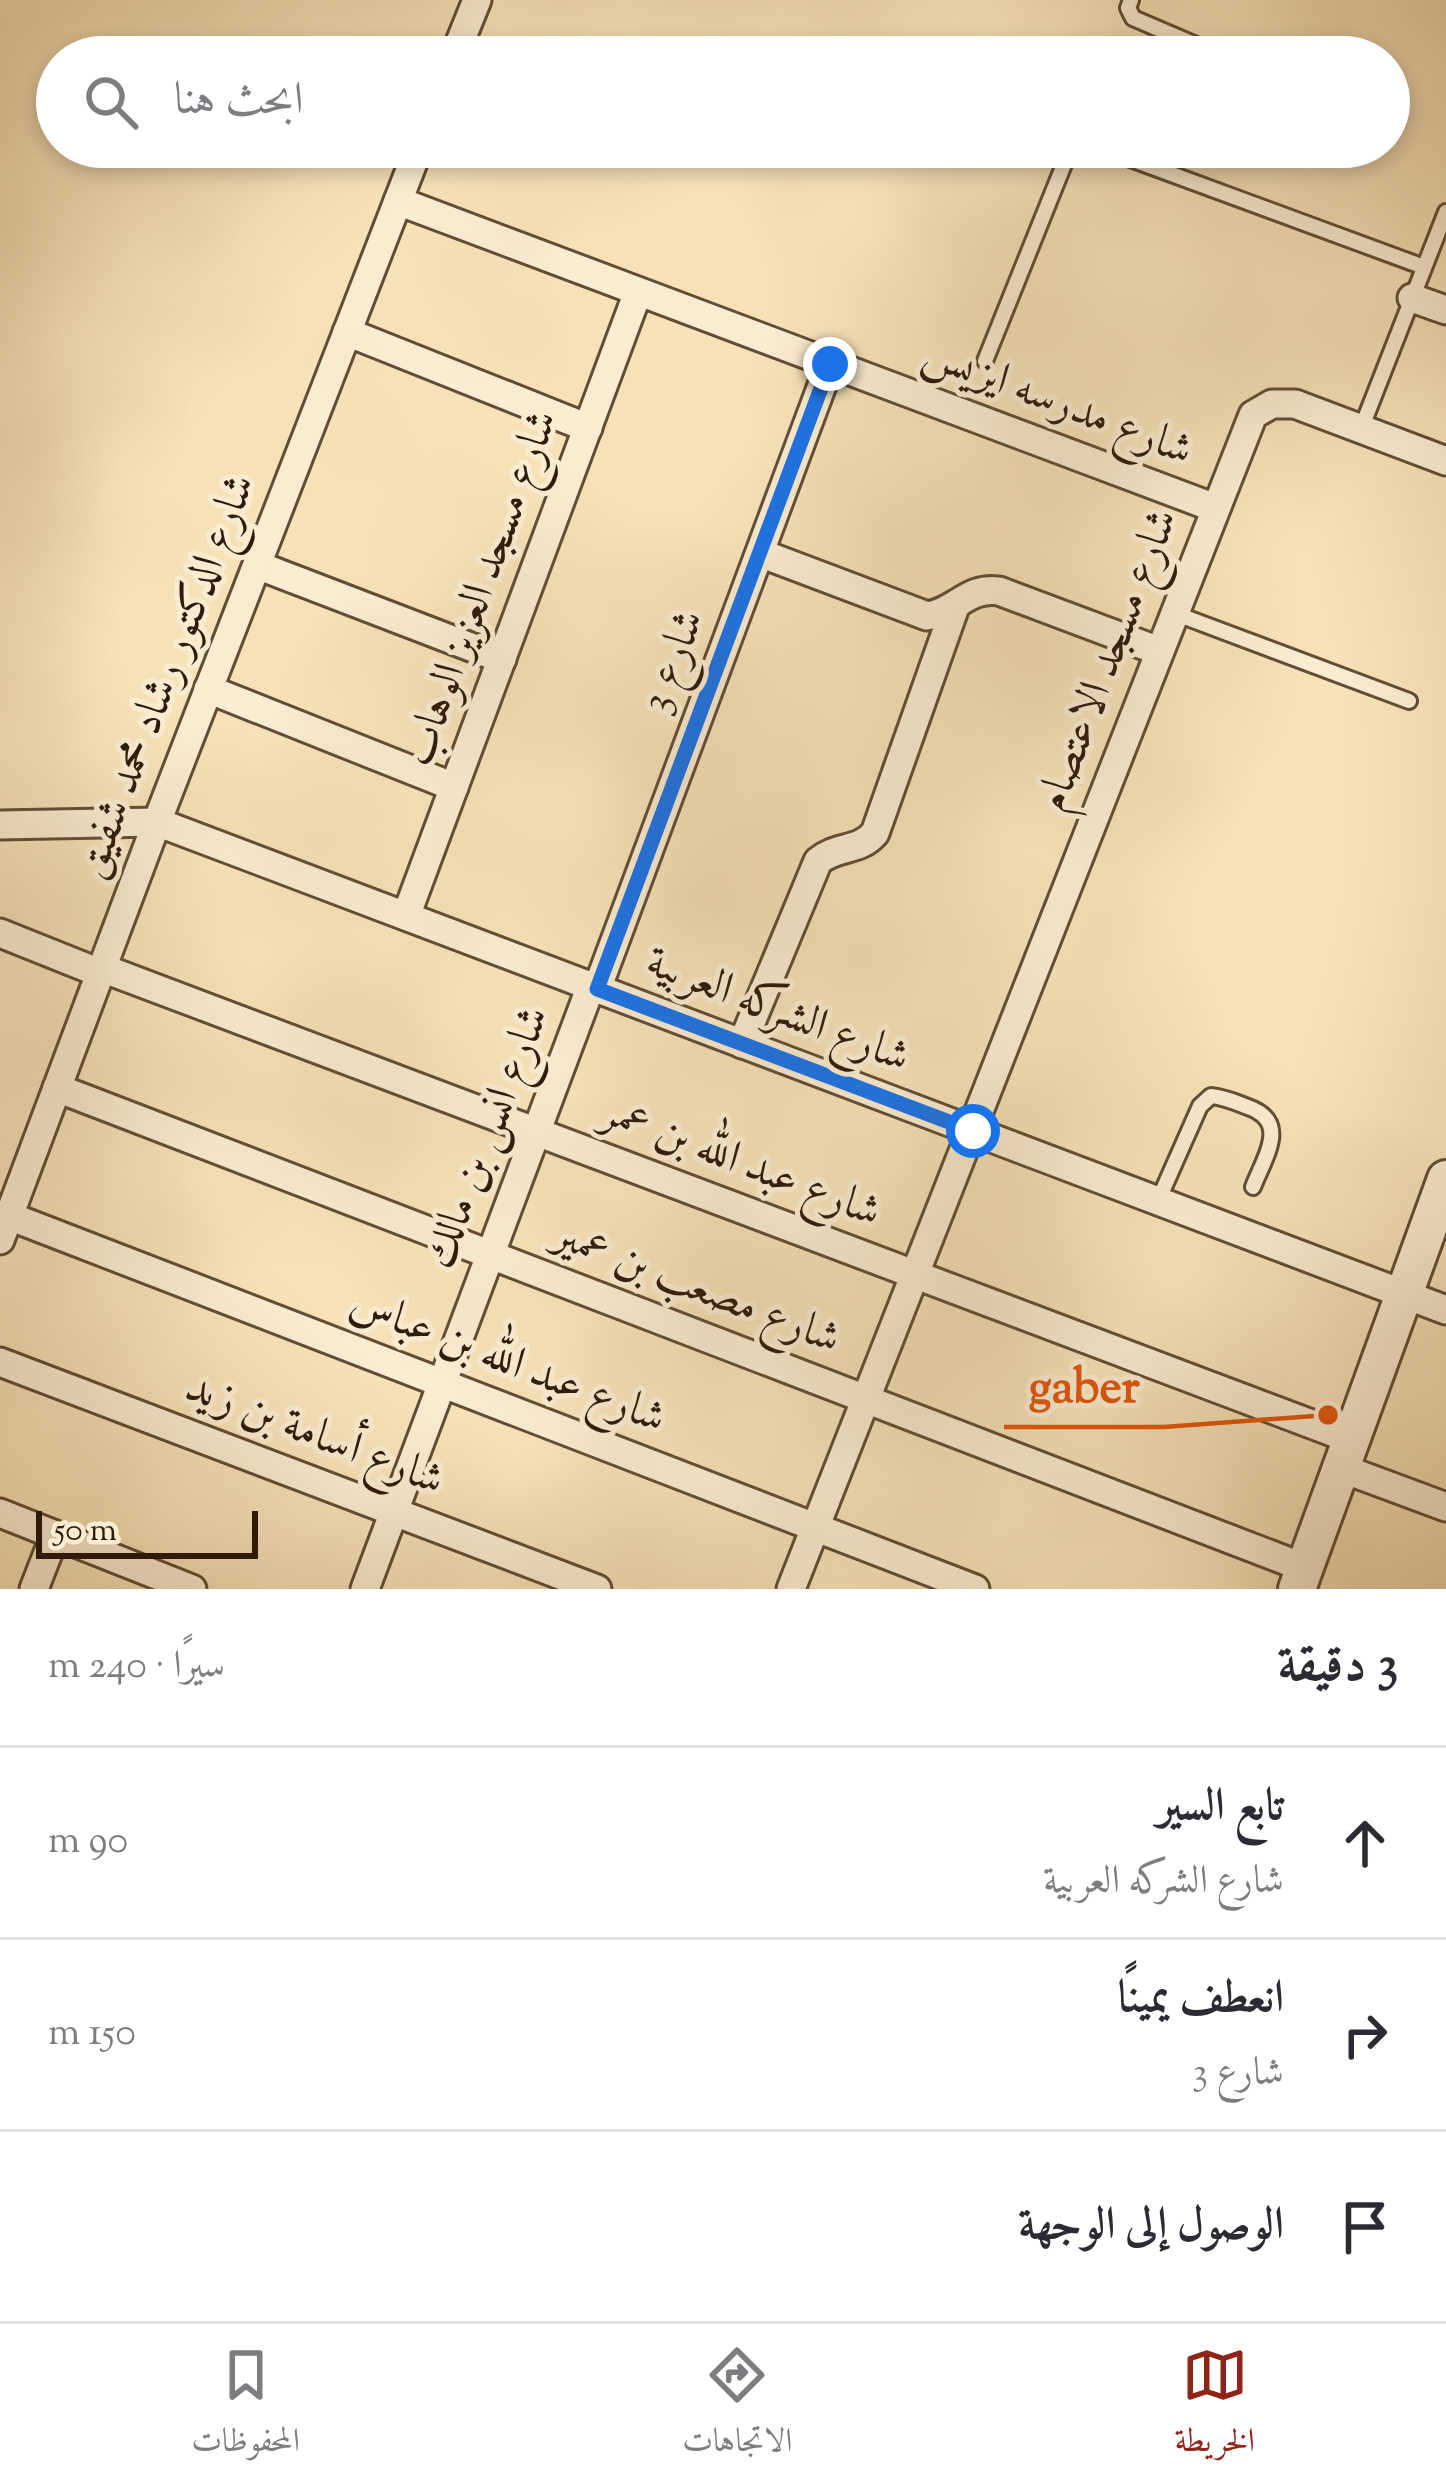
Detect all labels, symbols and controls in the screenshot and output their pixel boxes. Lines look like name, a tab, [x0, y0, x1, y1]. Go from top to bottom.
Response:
search box	[36, 36, 1410, 168]
icon: search	[78, 69, 144, 135]
text: ابحث هنا	[174, 70, 304, 135]
street label: شارع مدرسه ايزيس	[913, 323, 1201, 485]
route end	[803, 337, 857, 391]
street label: شارع مسجد العزيز الوهاب	[388, 402, 578, 776]
street label: شارع الدكتور رشاد محمد شفيق	[61, 465, 275, 889]
street label: شارع مسجد الاعتصام	[1022, 500, 1200, 823]
street label: شارع 3	[626, 601, 724, 723]
street label: شارع الشركه العربية	[635, 932, 919, 1092]
street label: شارع انس بن مالك	[409, 997, 569, 1279]
street label: شارع عبد الله بن عمر	[588, 1073, 892, 1247]
route start	[946, 1104, 1000, 1158]
street label: شارع مصعب بن عمير	[539, 1203, 849, 1374]
street label: شارع عبد الله بن عباس	[339, 1266, 677, 1453]
callout: gaber	[1004, 1343, 1164, 1427]
street label: شارع أسامة بن زيد	[175, 1354, 454, 1515]
text: gaber	[1028, 1356, 1141, 1425]
scale bar	[36, 1505, 258, 1558]
text: 50 m	[54, 1508, 117, 1556]
text: 3 دقيقة	[1277, 1631, 1398, 1704]
text: سيرًا · 240 m	[48, 1640, 225, 1696]
text: تابع السير	[1157, 1776, 1284, 1841]
icon: ahead	[1332, 1810, 1398, 1876]
text: 90 m	[48, 1815, 128, 1871]
text: شارع الشركه العربية	[1043, 1855, 1284, 1911]
text: انعطف يمينًا	[1118, 1968, 1284, 2033]
icon: right	[1332, 2002, 1398, 2068]
text: 150 m	[48, 2007, 136, 2063]
text: شارع 3	[1192, 2047, 1284, 2103]
icon: arrive	[1332, 2194, 1398, 2260]
text: الوصول إلى الوجهة	[1018, 2195, 1284, 2260]
tab: المحفوظات	[191, 2342, 300, 2472]
tab: الاتجاهات	[682, 2342, 792, 2472]
tab: الخريطة	[1175, 2342, 1255, 2472]

